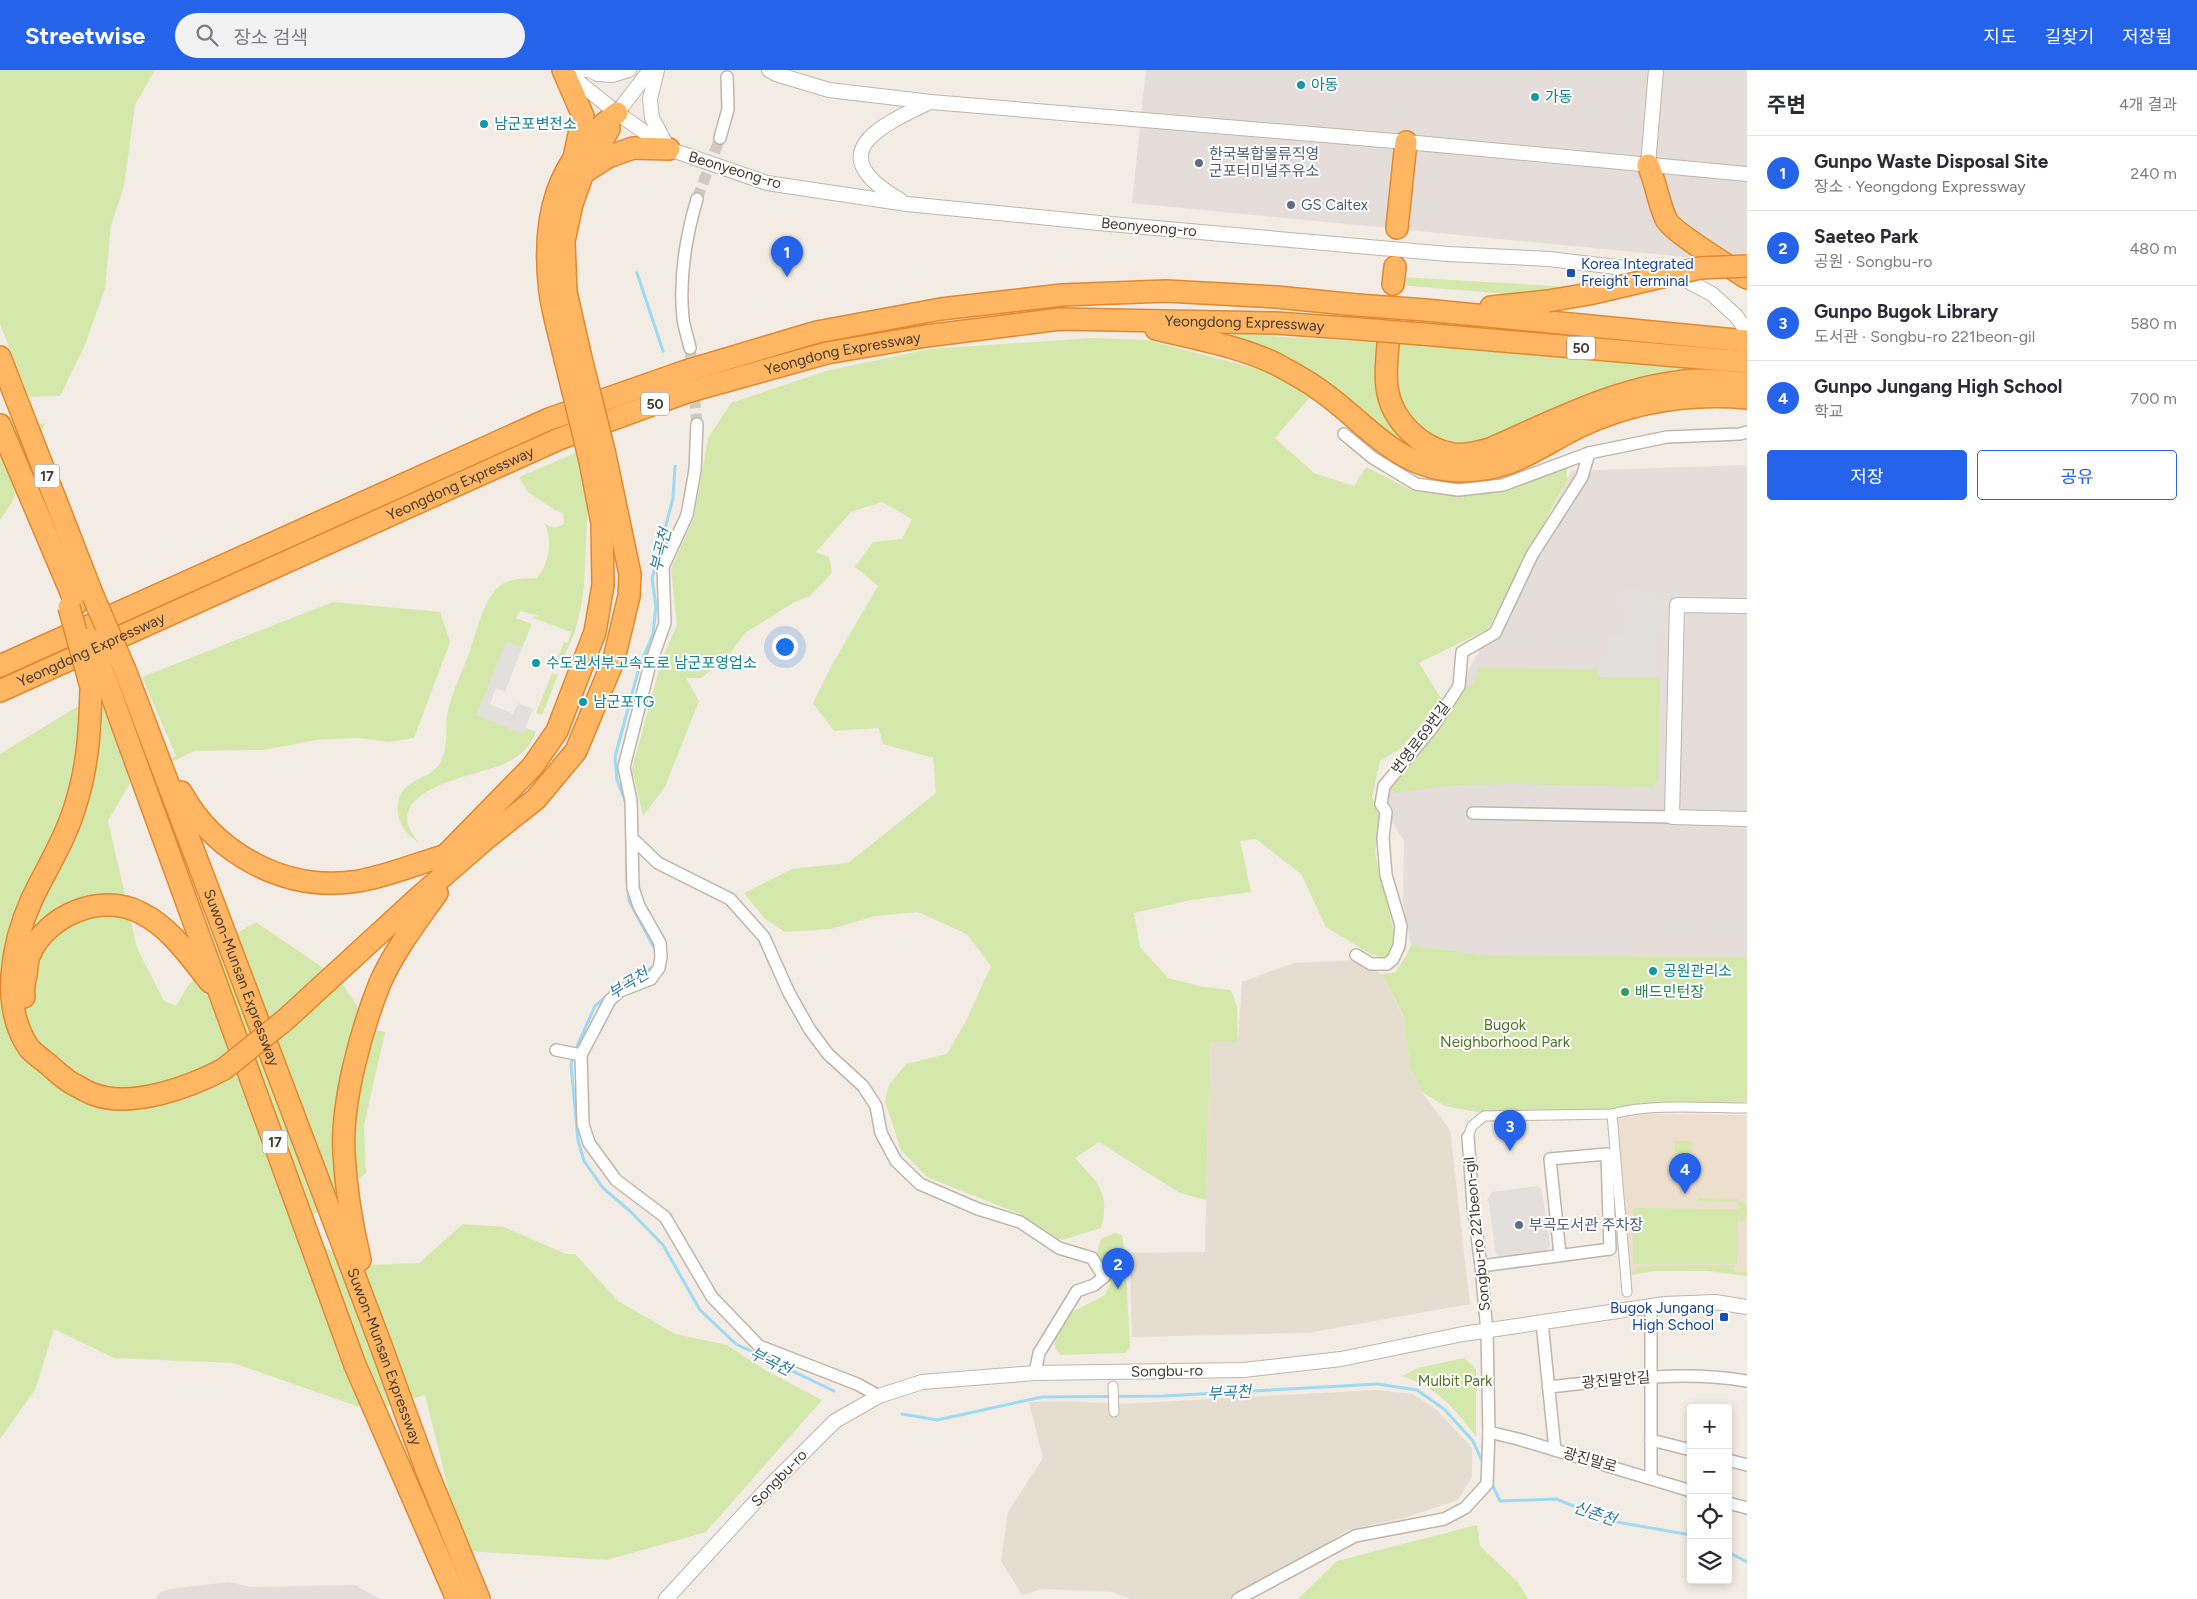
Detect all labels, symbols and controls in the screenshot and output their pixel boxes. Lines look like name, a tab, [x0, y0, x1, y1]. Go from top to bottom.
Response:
search box	[175, 13, 525, 58]
text: Streetwise	[25, 21, 145, 50]
icon: search	[193, 21, 221, 49]
text: 장소 검색	[233, 26, 308, 49]
text: 지도	[1984, 26, 2017, 48]
text: 길찾기	[2045, 26, 2094, 48]
text: 저장됨	[2122, 26, 2172, 48]
place label: 아동	[1311, 76, 1339, 94]
marker: 아동	[1295, 79, 1307, 91]
place label: 가동	[1545, 88, 1573, 106]
marker: 가동	[1529, 91, 1541, 103]
text: 주변	[1767, 92, 1806, 117]
text: 4개 결과	[2119, 95, 2177, 114]
place label: 남군포변전소	[494, 115, 577, 133]
marker: 남군포변전소	[478, 118, 490, 130]
place label: 한국복합물류직영 군포터미널주유소	[1209, 145, 1320, 180]
street label: Beonyeong-ro	[686, 147, 784, 193]
text: Gunpo Waste Disposal Site	[1814, 150, 2048, 173]
marker: 한국복합물류직영 군포터미널주유소	[1193, 157, 1205, 169]
text: 1	[1780, 164, 1786, 183]
text: 240 m	[2130, 164, 2177, 183]
text: 장소 · Yeongdong Expressway	[1814, 177, 2026, 196]
place label: GS Caltex	[1301, 196, 1368, 214]
marker: GS Caltex	[1285, 199, 1297, 211]
street label: Beonyeong-ro	[1100, 214, 1198, 240]
text: Saeteo Park	[1814, 225, 1919, 248]
pin: 1	[771, 236, 803, 277]
text: 2	[1778, 239, 1788, 258]
text: 480 m	[2129, 239, 2177, 258]
text: 공원 · Songbu-ro	[1814, 252, 1933, 271]
place label: Korea Integrated Freight Terminal	[1581, 255, 1694, 290]
marker: Korea Integrated Freight Terminal	[1565, 267, 1577, 279]
text: Gunpo Bugok Library	[1814, 300, 1998, 323]
street label: Yeongdong Expressway	[1164, 312, 1325, 335]
text: 3	[1779, 314, 1787, 333]
text: 580 m	[2130, 314, 2177, 333]
text: 도서관 · Songbu-ro 221beon-gil	[1814, 327, 2035, 346]
street label: Yeongdong Expressway	[762, 328, 922, 379]
road number: 50	[1567, 336, 1595, 360]
text: Gunpo Jungang High School	[1814, 375, 2063, 398]
text: 4	[1778, 389, 1788, 408]
text: 700 m	[2130, 389, 2177, 408]
road number: 50	[641, 392, 669, 416]
text: 학교	[1814, 402, 1843, 421]
street label: Yeongdong Expressway	[384, 442, 537, 525]
button: 저장	[1767, 450, 1967, 500]
button: 공유	[1977, 450, 2177, 500]
road number: 17	[34, 464, 60, 488]
water label: 부곡천	[646, 524, 676, 574]
street label: Yeongdong Expressway	[15, 609, 168, 691]
your location	[772, 634, 798, 660]
place label: 수도권서부고속도로 남군포영업소	[546, 654, 757, 672]
marker: 수도권서부고속도로 남군포영업소	[530, 657, 542, 669]
place label: 남군포TG	[593, 693, 654, 711]
marker: 남군포TG	[577, 696, 589, 708]
street label: 번영로69번길	[1388, 698, 1454, 778]
street label: Suwon-Munsan Expressway	[200, 887, 283, 1069]
water label: 부곡천	[605, 962, 654, 1003]
place label: 공원관리소	[1663, 962, 1732, 980]
marker: 공원관리소	[1647, 965, 1659, 977]
place label: 배드민턴장	[1635, 983, 1704, 1001]
marker: 배드민턴장	[1619, 986, 1631, 998]
park label: Bugok Neighborhood Park	[1440, 1016, 1571, 1051]
pin: 3	[1494, 1110, 1526, 1151]
road number: 17	[262, 1130, 288, 1154]
pin: 4	[1669, 1153, 1701, 1194]
street label: Songbu-ro 221beon-gil	[1460, 1156, 1494, 1312]
place label: 부곡도서관 주차장	[1529, 1216, 1643, 1234]
marker: 부곡도서관 주차장	[1513, 1219, 1525, 1231]
pin: 2	[1102, 1248, 1134, 1289]
street label: Suwon-Munsan Expressway	[343, 1265, 426, 1448]
place label: Bugok Jungang High School	[1610, 1299, 1714, 1334]
marker: Bugok Jungang High School	[1718, 1311, 1730, 1323]
water label: 부곡천	[747, 1343, 797, 1381]
street label: Songbu-ro	[1131, 1361, 1204, 1381]
street label: 광진말안길	[1581, 1368, 1651, 1392]
park label: Mulbit Park	[1418, 1372, 1493, 1390]
water label: 부곡천	[1206, 1382, 1254, 1403]
map controls	[1687, 1404, 1732, 1584]
button: +	[1687, 1404, 1732, 1449]
street label: 광진말로	[1561, 1444, 1619, 1476]
street label: Songbu-ro	[747, 1446, 811, 1510]
button: −	[1687, 1449, 1732, 1494]
button: locate	[1687, 1494, 1732, 1539]
water label: 신촌천	[1571, 1497, 1621, 1530]
button: layers	[1687, 1539, 1732, 1584]

